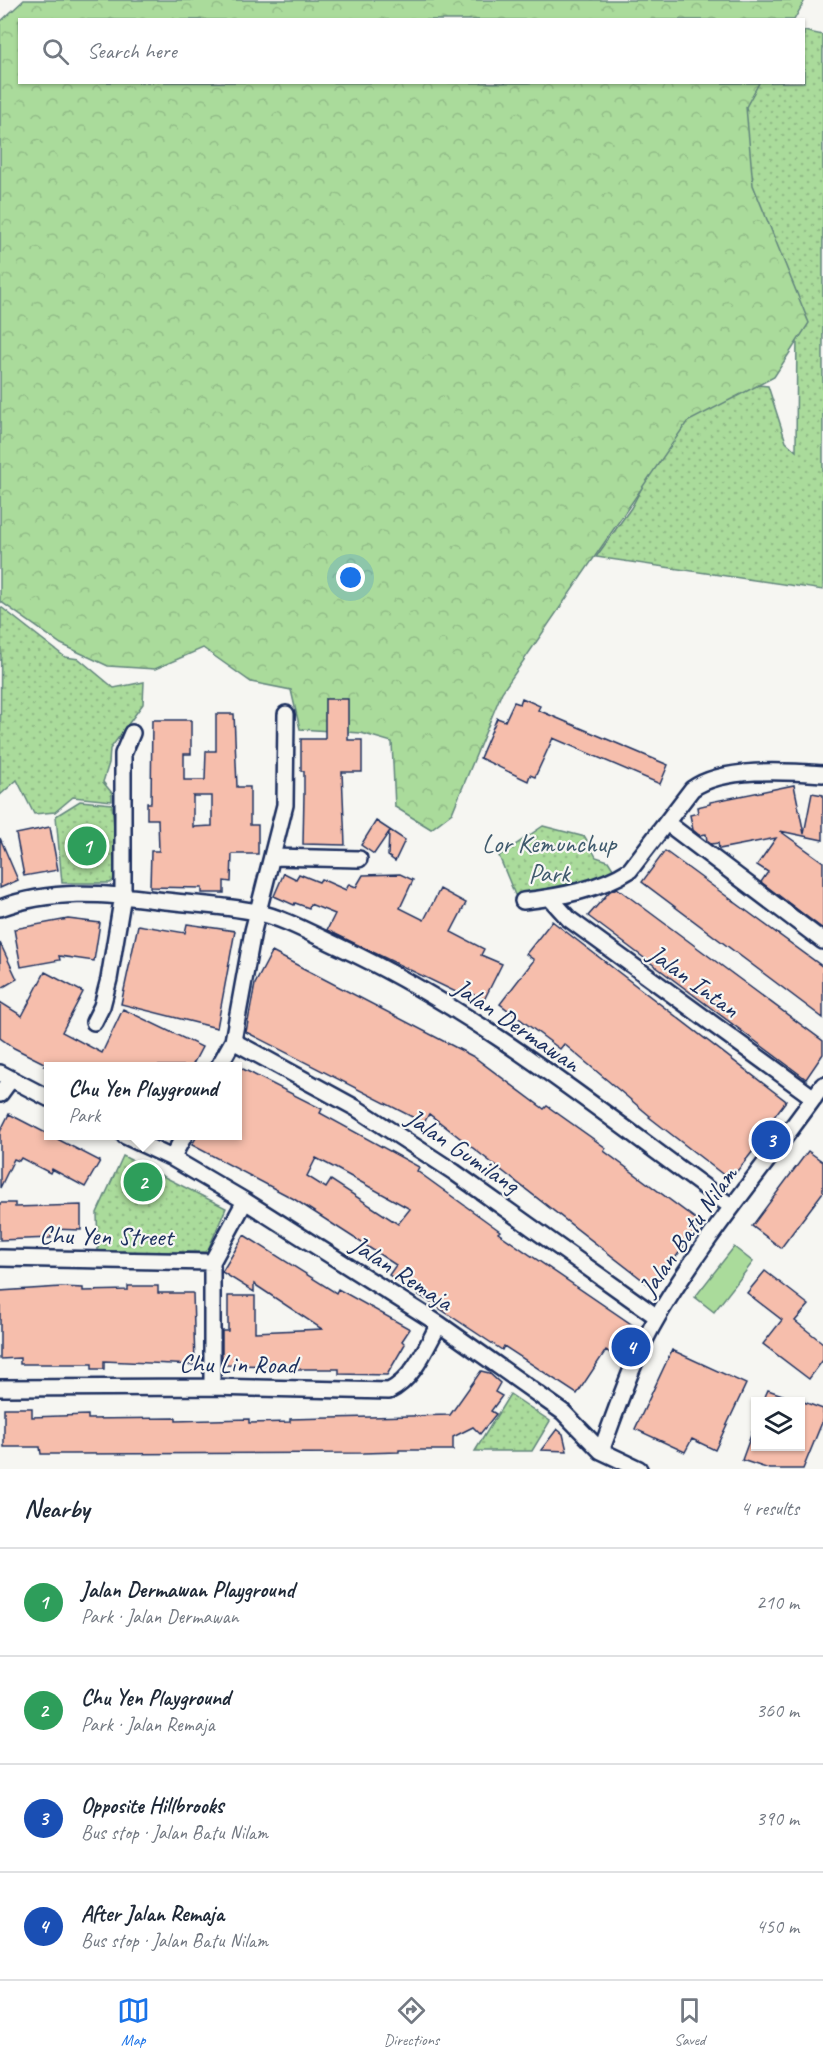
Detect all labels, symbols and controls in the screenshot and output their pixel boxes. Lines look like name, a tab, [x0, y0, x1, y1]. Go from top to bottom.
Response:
search box	[18, 18, 805, 84]
icon: search	[39, 35, 72, 68]
text: Search here	[87, 37, 177, 65]
your location	[336, 563, 365, 592]
pin: 1	[68, 824, 106, 868]
park label: Lor Kemunchup Park	[482, 827, 618, 890]
street label: Jalan Intan	[640, 936, 746, 1025]
street label: Jalan Dermawan	[446, 969, 588, 1080]
popup	[44, 1062, 242, 1140]
text: Chu Yen Playground	[69, 1075, 217, 1103]
street label: Jalan Gumilang	[398, 1100, 527, 1202]
text: Park	[69, 1103, 100, 1128]
pin: 3	[752, 1118, 790, 1162]
street label: Jalan Batu Nilam	[630, 1158, 746, 1304]
pin: 2	[124, 1160, 162, 1204]
street label: Chu Yen Street	[39, 1218, 176, 1254]
street label: Jalan Remaja	[343, 1227, 460, 1319]
pin: 4	[612, 1324, 650, 1370]
street label: Chu Lin Road	[179, 1346, 301, 1382]
map controls	[751, 1397, 805, 1451]
button: layers	[751, 1397, 805, 1451]
text: Nearby	[24, 1492, 89, 1525]
text: 4 results	[740, 1496, 799, 1521]
text: Jalan Dermawan Playground	[81, 1576, 294, 1604]
text: 1	[39, 1590, 48, 1615]
text: 210 m	[756, 1590, 799, 1615]
text: Park · Jalan Dermawan	[81, 1604, 239, 1629]
text: Chu Yen Playground	[81, 1684, 230, 1712]
text: 2	[39, 1698, 48, 1723]
text: 360 m	[756, 1698, 799, 1723]
text: Park · Jalan Remaja	[81, 1712, 215, 1737]
text: Opposite Hillbrooks	[81, 1792, 223, 1820]
text: 3	[39, 1806, 48, 1831]
text: 390 m	[756, 1806, 799, 1831]
text: Bus stop · Jalan Batu Nilam	[81, 1820, 268, 1845]
text: After Jalan Remaja	[81, 1900, 224, 1928]
text: 4	[39, 1914, 48, 1939]
text: 450 m	[756, 1914, 799, 1939]
text: Bus stop · Jalan Batu Nilam	[81, 1928, 268, 1953]
tab: Map	[117, 1994, 150, 2050]
tab: Directions	[384, 1994, 439, 2050]
tab: Saved	[673, 1994, 706, 2050]

